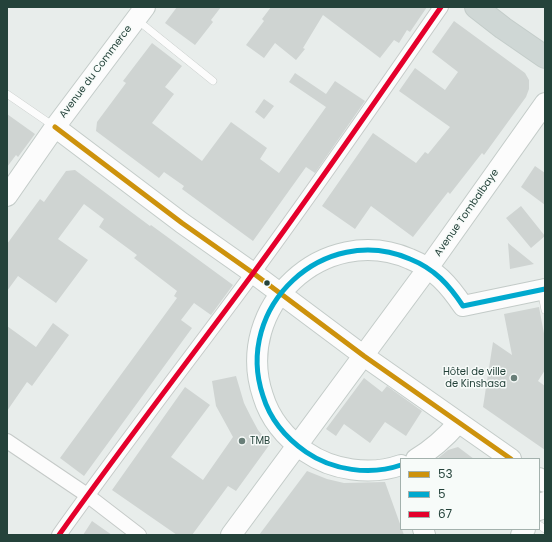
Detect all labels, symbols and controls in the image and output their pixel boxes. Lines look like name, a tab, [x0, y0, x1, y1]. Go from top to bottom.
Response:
street label: Avenue du Commerce	[57, 23, 135, 121]
street label: Avenue Tombalbaye	[432, 167, 502, 259]
unlabelled marker	[262, 278, 272, 288]
place label: Hôtel de ville de Kinshasa	[443, 366, 506, 390]
marker: Hôtel de ville de Kinshasa	[509, 373, 519, 383]
place label: TMB	[250, 435, 270, 447]
marker: TMB	[237, 436, 247, 446]
legend	[400, 458, 540, 530]
text: 53	[438, 465, 453, 482]
text: 5	[438, 485, 446, 502]
text: 67	[438, 505, 452, 522]

